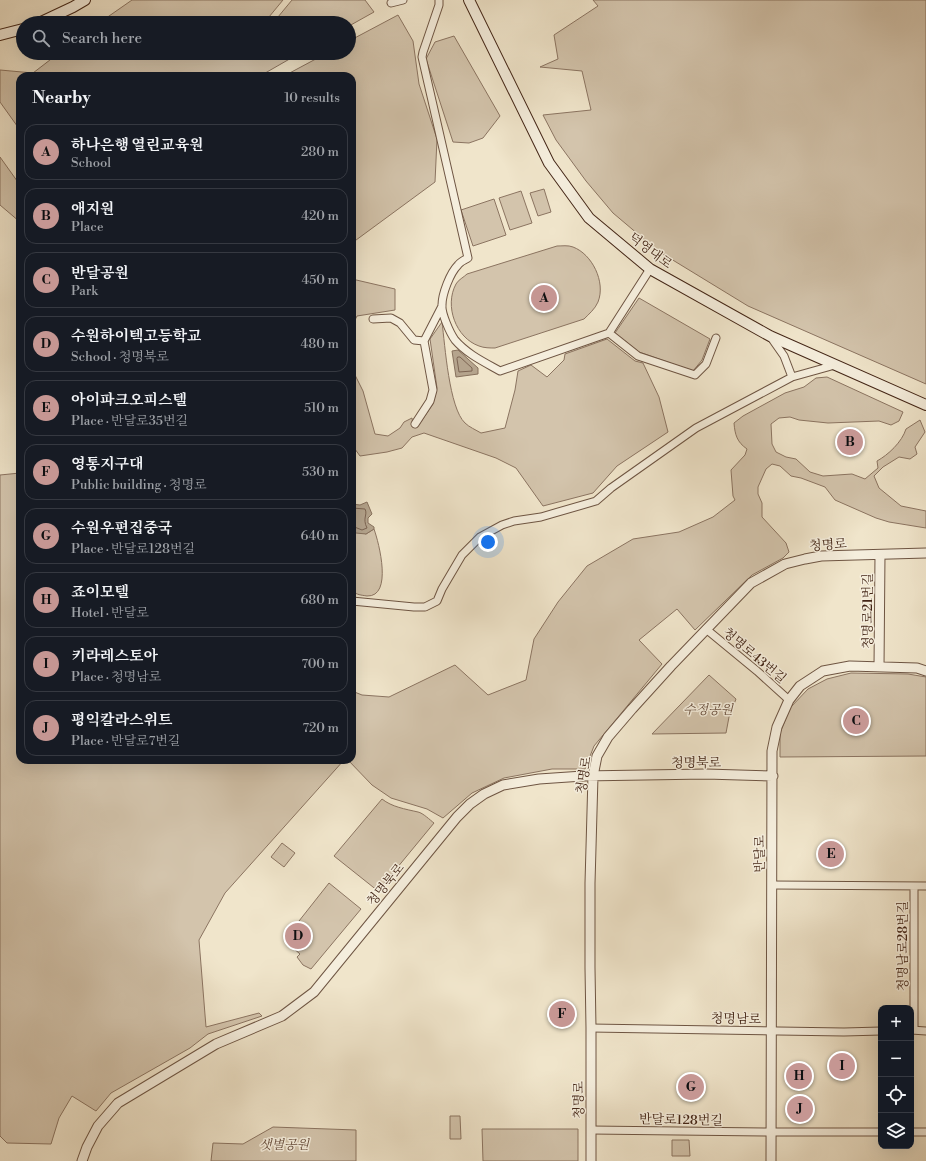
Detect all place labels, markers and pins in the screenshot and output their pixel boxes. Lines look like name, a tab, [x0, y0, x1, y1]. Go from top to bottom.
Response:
pin: A	[531, 283, 557, 313]
pin: B	[837, 427, 863, 457]
pin: C	[843, 706, 869, 736]
pin: E	[818, 839, 844, 869]
pin: D	[285, 921, 311, 951]
pin: F	[549, 999, 575, 1029]
pin: I	[829, 1051, 855, 1081]
pin: H	[786, 1061, 812, 1091]
pin: G	[678, 1072, 704, 1102]
pin: J	[787, 1094, 813, 1124]

